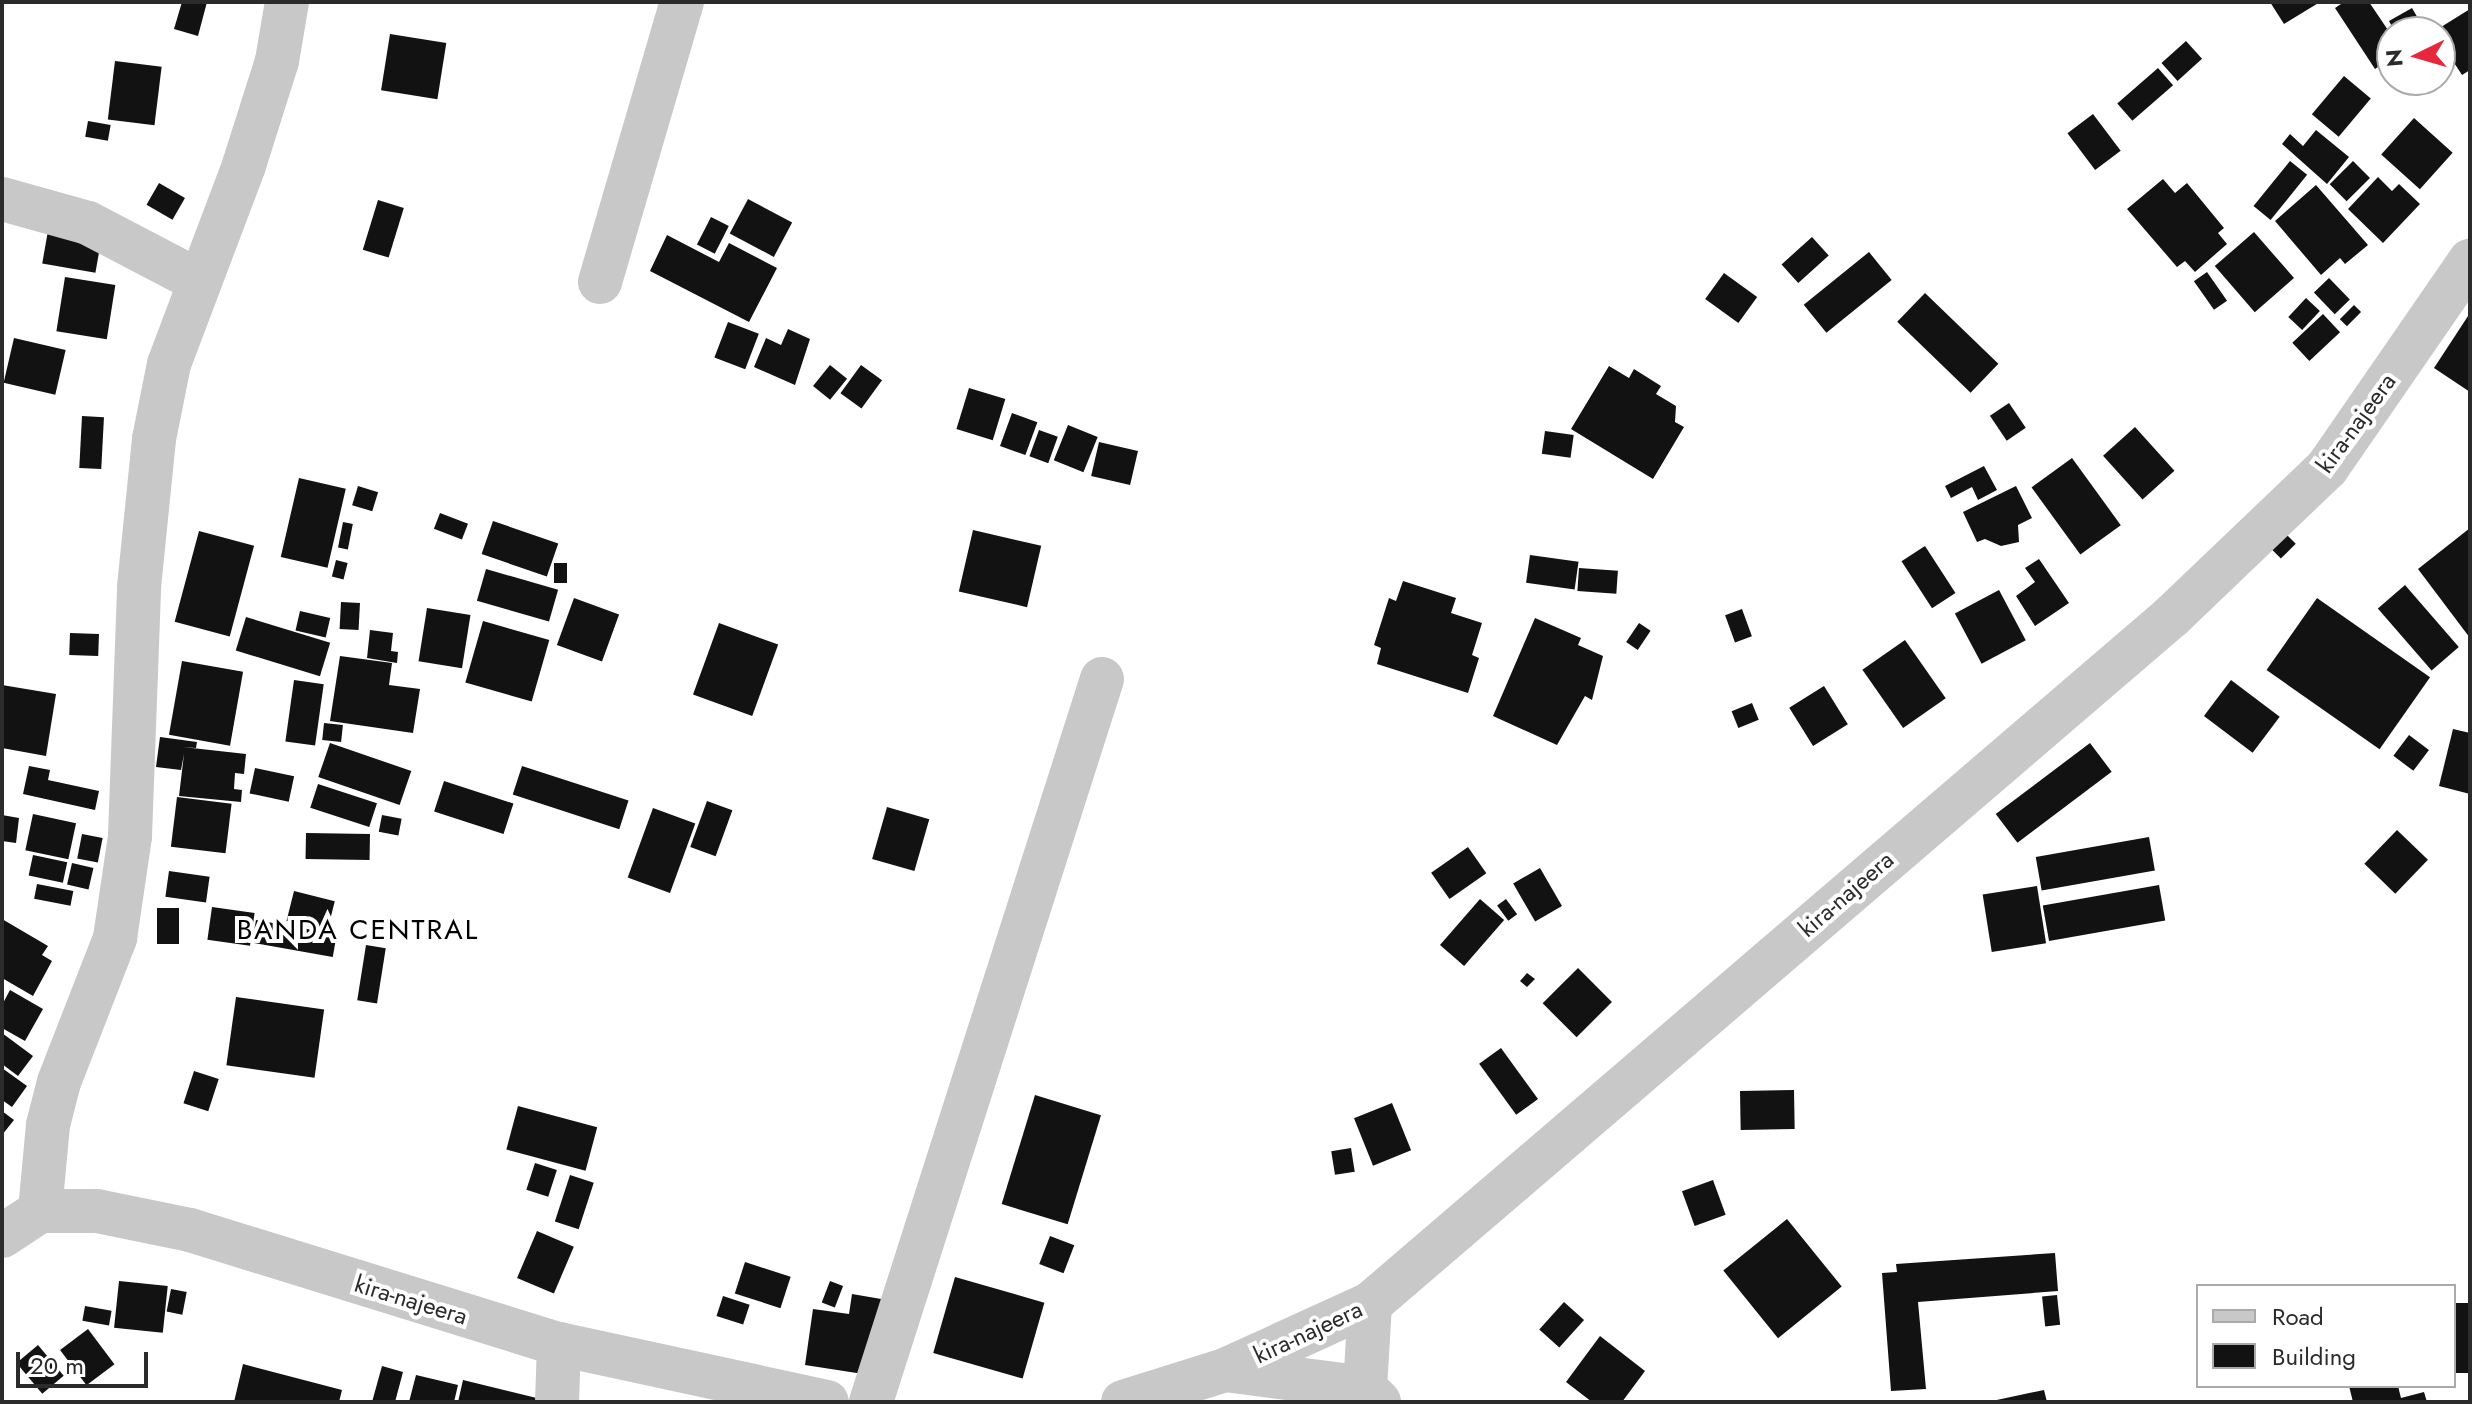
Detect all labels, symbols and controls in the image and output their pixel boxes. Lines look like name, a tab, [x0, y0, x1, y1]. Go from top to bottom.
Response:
north arrow	[2376, 16, 2456, 96]
text: N	[2377, 48, 2411, 68]
street label: kira-najeera	[2310, 368, 2402, 478]
street label: kira-najeera	[1793, 845, 1899, 943]
district label: BANDA CENTRAL	[237, 913, 479, 947]
street label: kira-najeera	[351, 1269, 471, 1331]
legend	[2196, 1284, 2456, 1388]
street label: kira-najeera	[1249, 1294, 1367, 1370]
text: Road	[2272, 1299, 2324, 1334]
scale bar	[20, 1336, 152, 1386]
text: Building	[2272, 1339, 2356, 1374]
text: 20 m	[30, 1348, 84, 1383]

